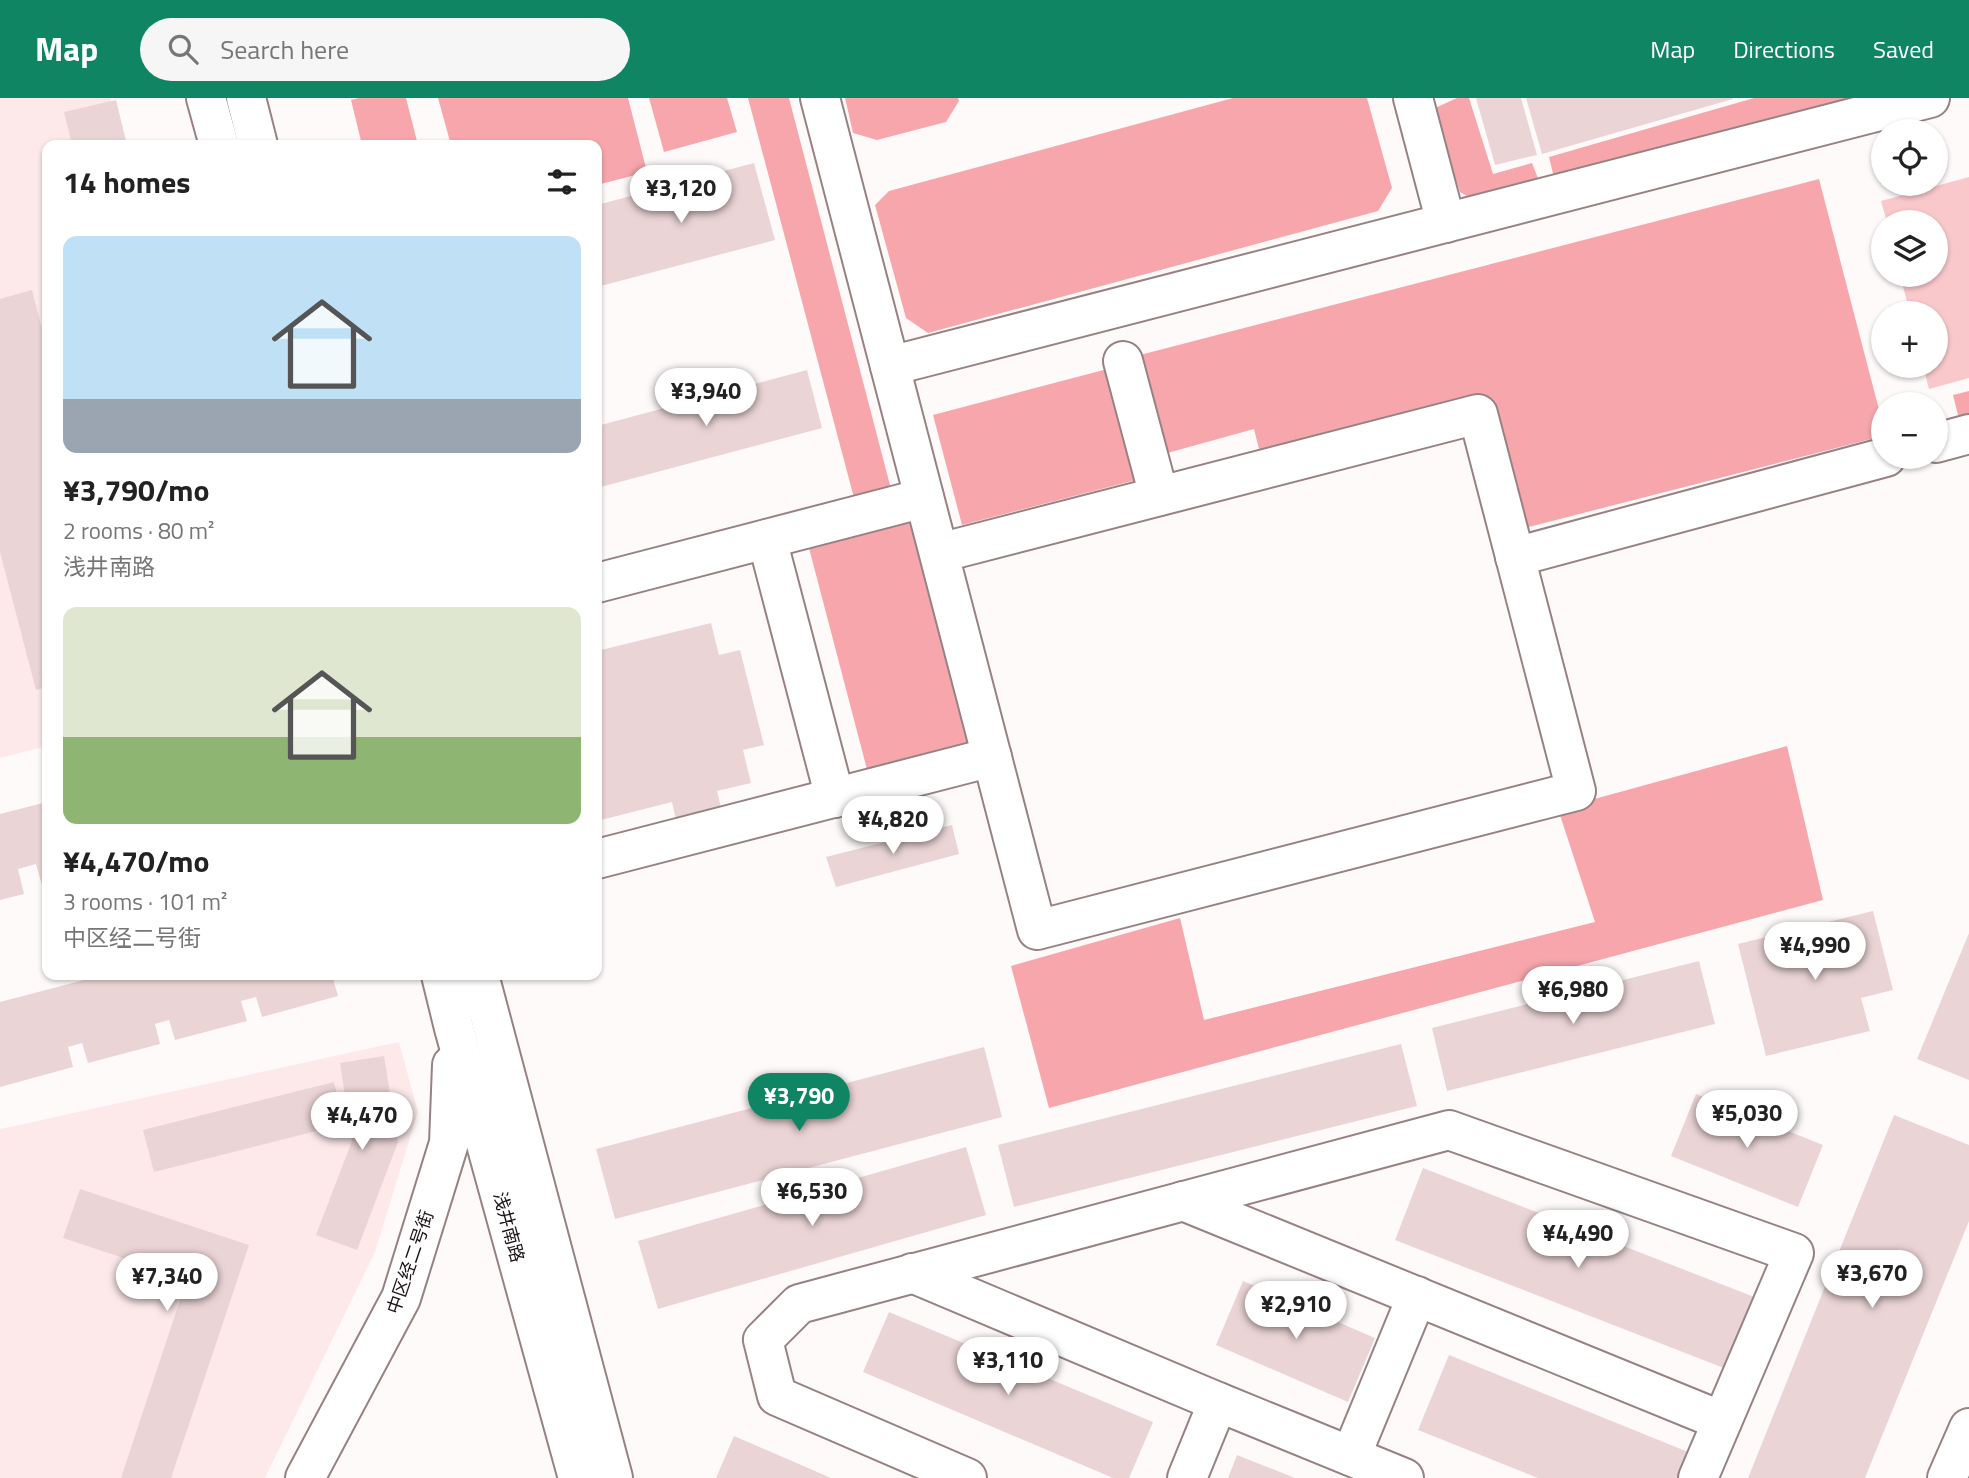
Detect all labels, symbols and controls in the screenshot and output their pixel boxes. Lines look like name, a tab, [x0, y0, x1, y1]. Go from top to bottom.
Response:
search box	[140, 18, 630, 81]
text: Map	[35, 24, 98, 74]
icon: search	[164, 30, 202, 68]
text: Search here	[220, 30, 349, 69]
text: Map	[1650, 31, 1695, 67]
text: Directions	[1733, 31, 1835, 67]
text: Saved	[1873, 31, 1934, 67]
map controls	[1871, 119, 1948, 469]
button: locate	[1871, 119, 1948, 196]
text: 14 homes	[63, 159, 190, 205]
icon: filters	[543, 163, 581, 201]
pin: ¥3,120	[624, 166, 738, 225]
text: ¥3,120	[646, 170, 716, 205]
button: layers	[1871, 210, 1948, 287]
icon: home	[259, 281, 385, 407]
button: +	[1871, 301, 1948, 378]
pin: ¥3,940	[649, 368, 763, 428]
text: ¥3,940	[671, 373, 741, 408]
button: −	[1871, 392, 1948, 469]
text: ¥3,790/mo	[63, 467, 209, 513]
text: 2 rooms · 80 m²	[63, 513, 214, 548]
text: 浅井南路	[63, 549, 155, 584]
icon: home	[259, 652, 385, 778]
pin: ¥4,820	[836, 796, 950, 856]
text: ¥4,820	[858, 801, 928, 836]
text: ¥4,470/mo	[63, 838, 209, 884]
text: 3 rooms · 101 m²	[63, 884, 227, 919]
text: 中区经二号街	[63, 920, 201, 955]
pin: ¥4,990	[1758, 922, 1872, 982]
text: ¥4,990	[1780, 927, 1850, 962]
pin: ¥6,980	[1516, 967, 1630, 1026]
text: ¥6,980	[1538, 971, 1608, 1006]
pin: ¥3,790	[742, 1074, 856, 1133]
text: ¥3,790	[764, 1078, 834, 1113]
pin: ¥5,030	[1690, 1090, 1804, 1150]
pin: ¥4,470	[305, 1093, 419, 1152]
text: ¥5,030	[1712, 1095, 1782, 1130]
text: ¥4,470	[327, 1097, 397, 1132]
pin: ¥6,530	[755, 1168, 869, 1228]
text: ¥6,530	[777, 1173, 847, 1208]
street label: 浅井南路	[487, 1189, 531, 1265]
street label: 中区经二号街	[380, 1207, 440, 1317]
pin: ¥4,490	[1521, 1210, 1635, 1270]
text: ¥4,490	[1543, 1215, 1613, 1250]
pin: ¥3,670	[1815, 1250, 1929, 1310]
pin: ¥7,340	[110, 1254, 224, 1313]
text: ¥3,670	[1837, 1255, 1907, 1290]
text: ¥7,340	[132, 1258, 202, 1293]
pin: ¥2,910	[1239, 1282, 1353, 1341]
text: ¥2,910	[1261, 1286, 1331, 1321]
pin: ¥3,110	[951, 1338, 1065, 1397]
text: ¥3,110	[973, 1342, 1043, 1377]

